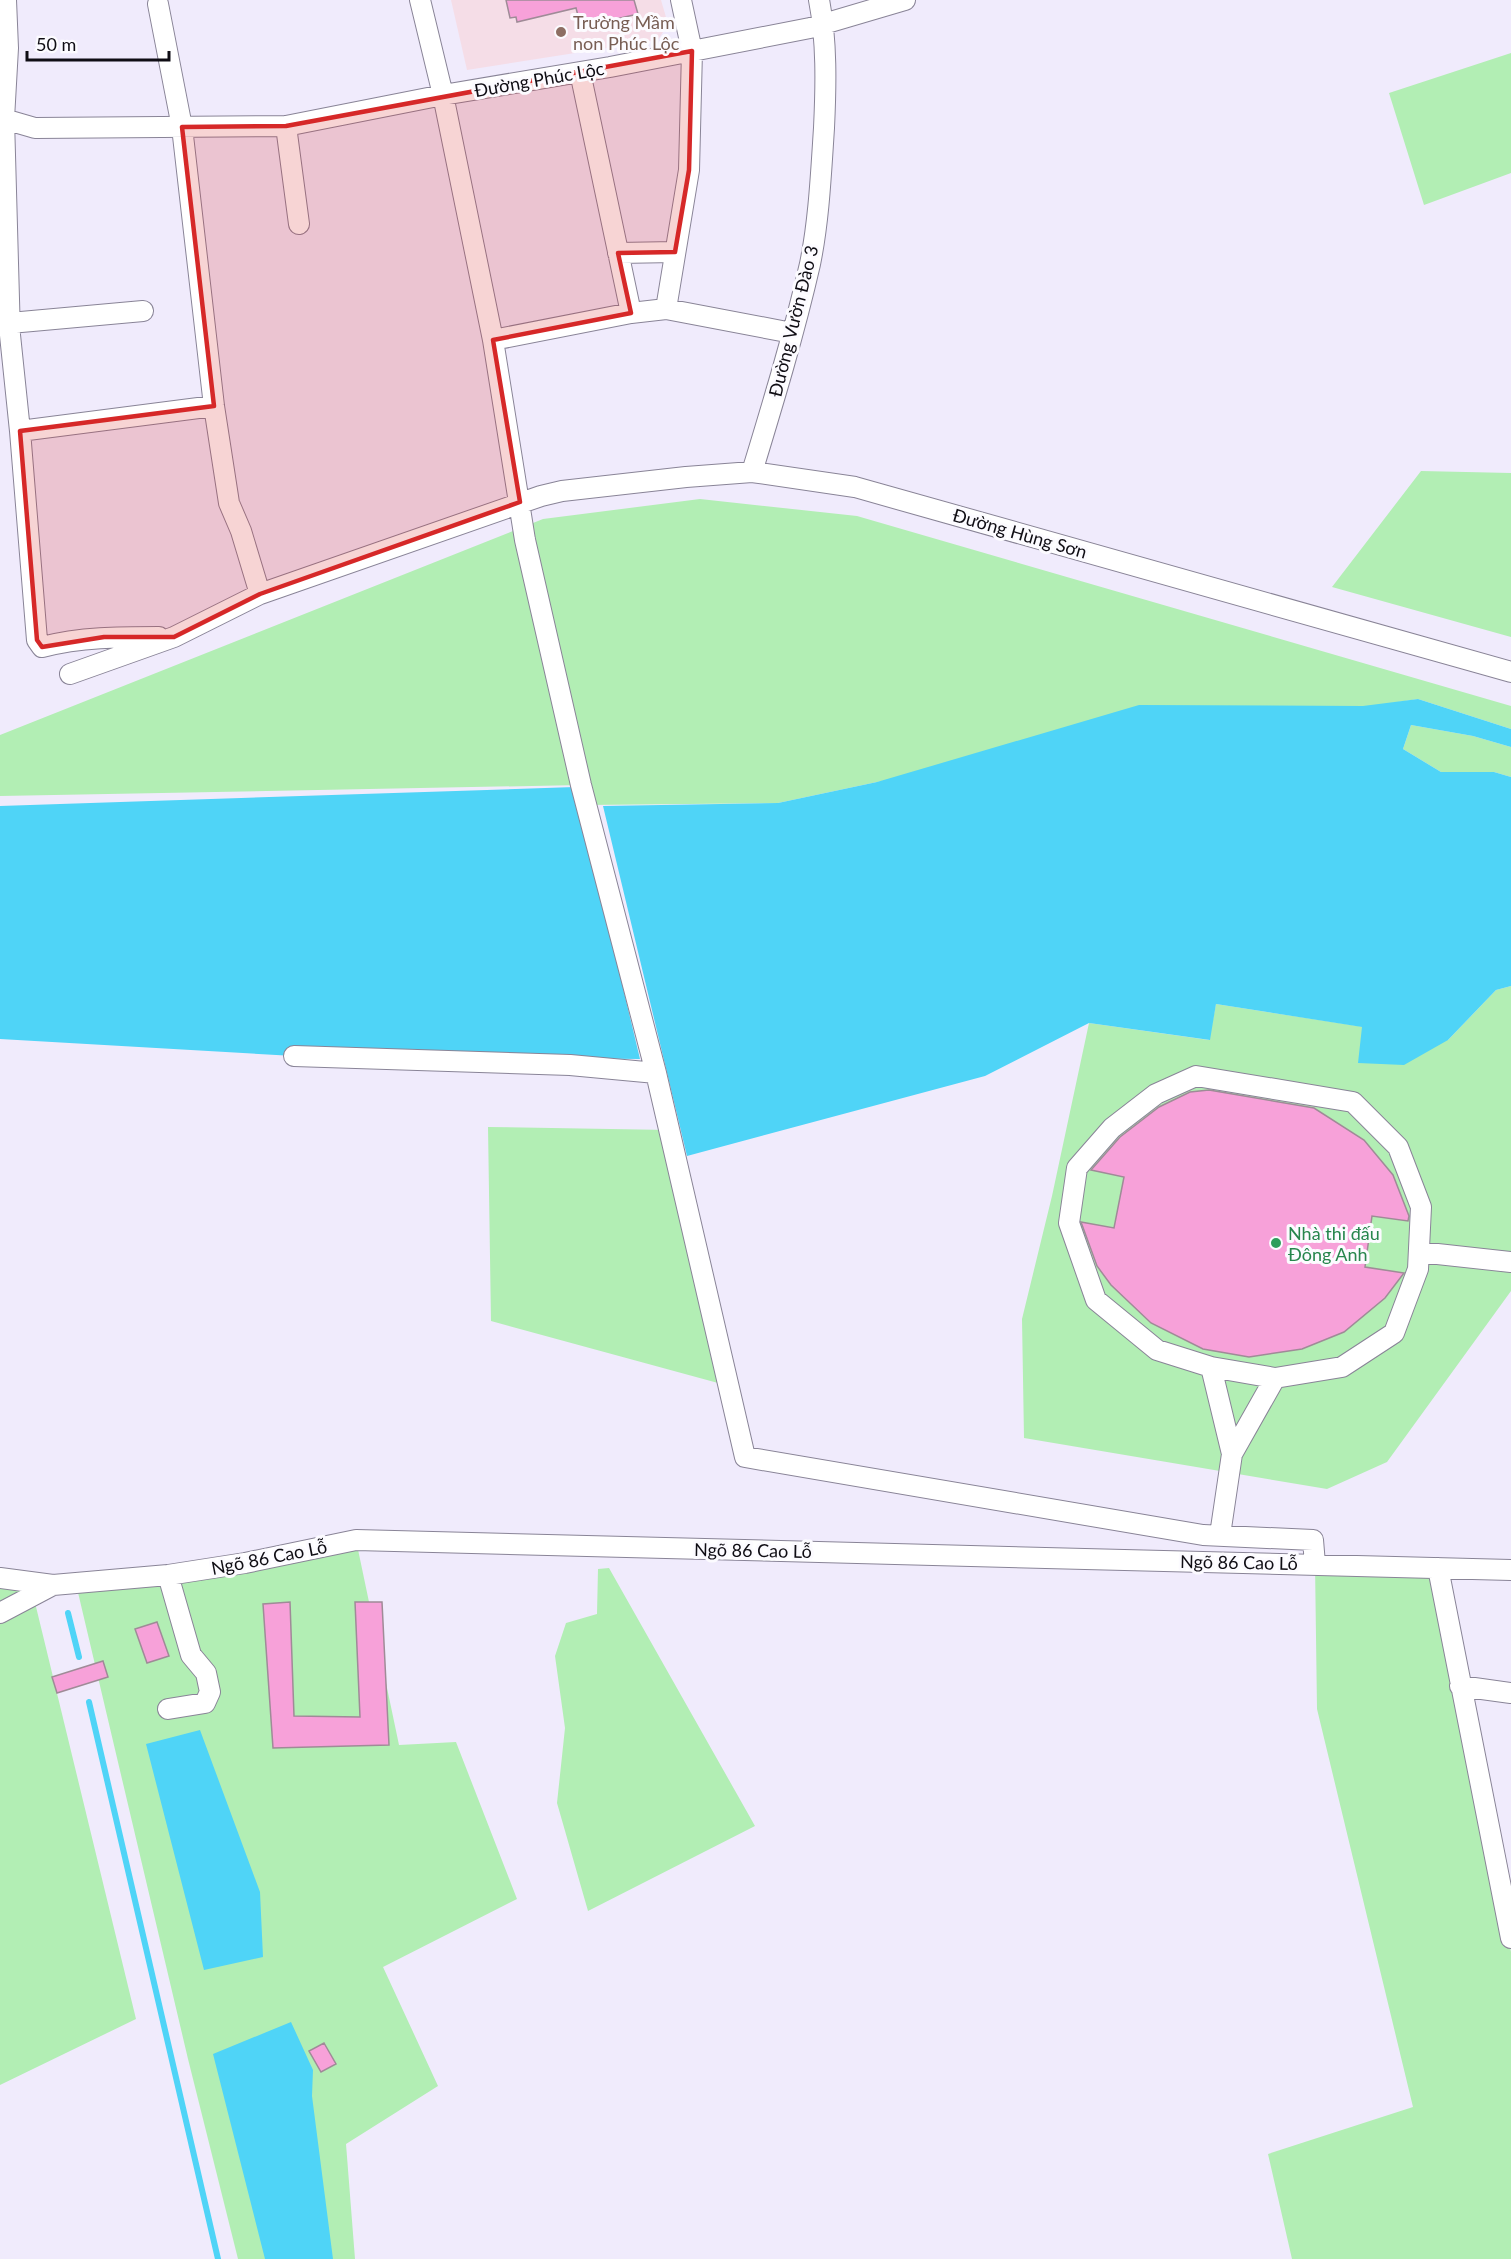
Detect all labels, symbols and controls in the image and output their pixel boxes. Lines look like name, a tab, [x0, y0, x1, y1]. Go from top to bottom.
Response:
place label: Trường Mầm non Phúc Lộc	[573, 11, 680, 54]
scale bar	[27, 24, 170, 62]
marker: Trường Mầm non Phúc Lộc	[554, 25, 568, 39]
text: 50 m	[36, 33, 76, 55]
street label: Đường Phúc Lộc	[472, 57, 606, 101]
street label: Đường Vườn Đào 3	[764, 243, 822, 399]
street label: Đường Hùng Sơn	[950, 503, 1090, 563]
place label: Nhà thi đấu Đông Anh	[1288, 1222, 1380, 1265]
marker: Nhà thi đấu Đông Anh	[1269, 1236, 1283, 1250]
street label: Ngõ 86 Cao Lỗ	[209, 1535, 329, 1579]
street label: Ngõ 86 Cao Lỗ	[694, 1538, 812, 1562]
street label: Ngõ 86 Cao Lỗ	[1180, 1550, 1298, 1574]

